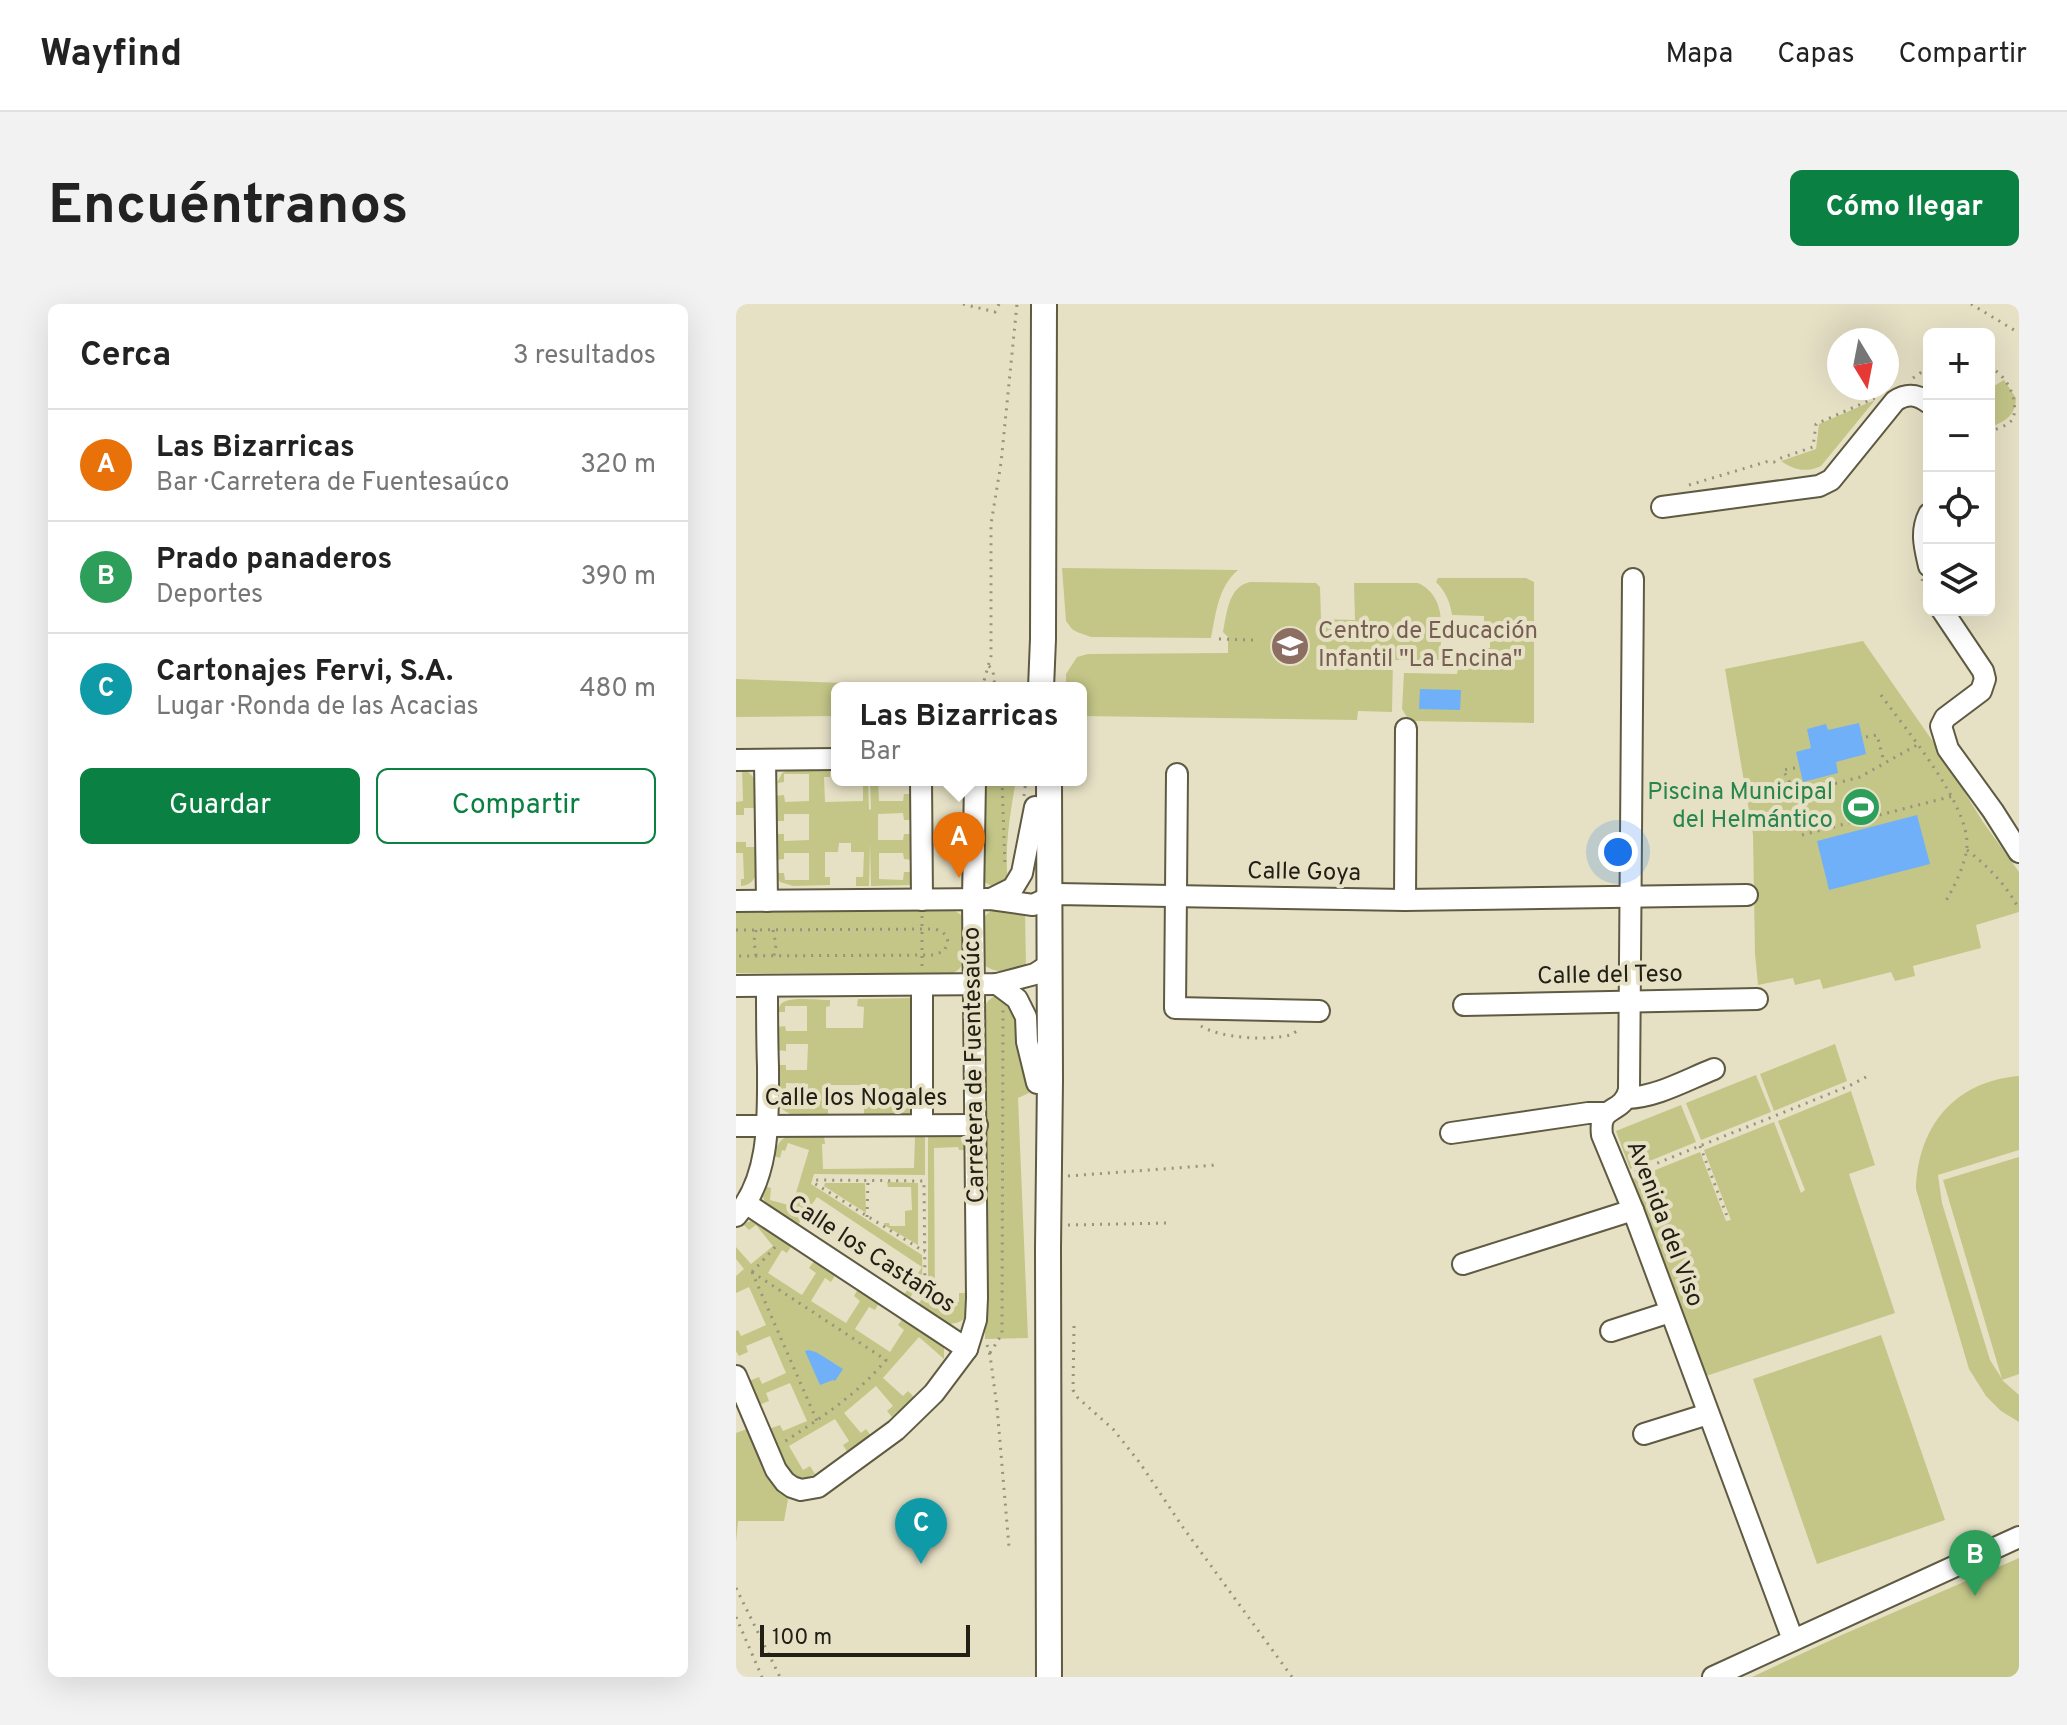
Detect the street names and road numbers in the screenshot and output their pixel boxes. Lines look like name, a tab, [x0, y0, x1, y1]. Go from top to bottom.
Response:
street label: Calle Goya	[1247, 857, 1361, 889]
street label: Carretera de Fuentesaúco	[958, 926, 992, 1204]
street label: Calle del Teso	[1537, 960, 1683, 992]
street label: Calle los Nogales	[765, 1084, 947, 1114]
street label: Avenida del Viso	[1619, 1137, 1709, 1311]
street label: Calle los Castaños	[781, 1189, 961, 1321]

